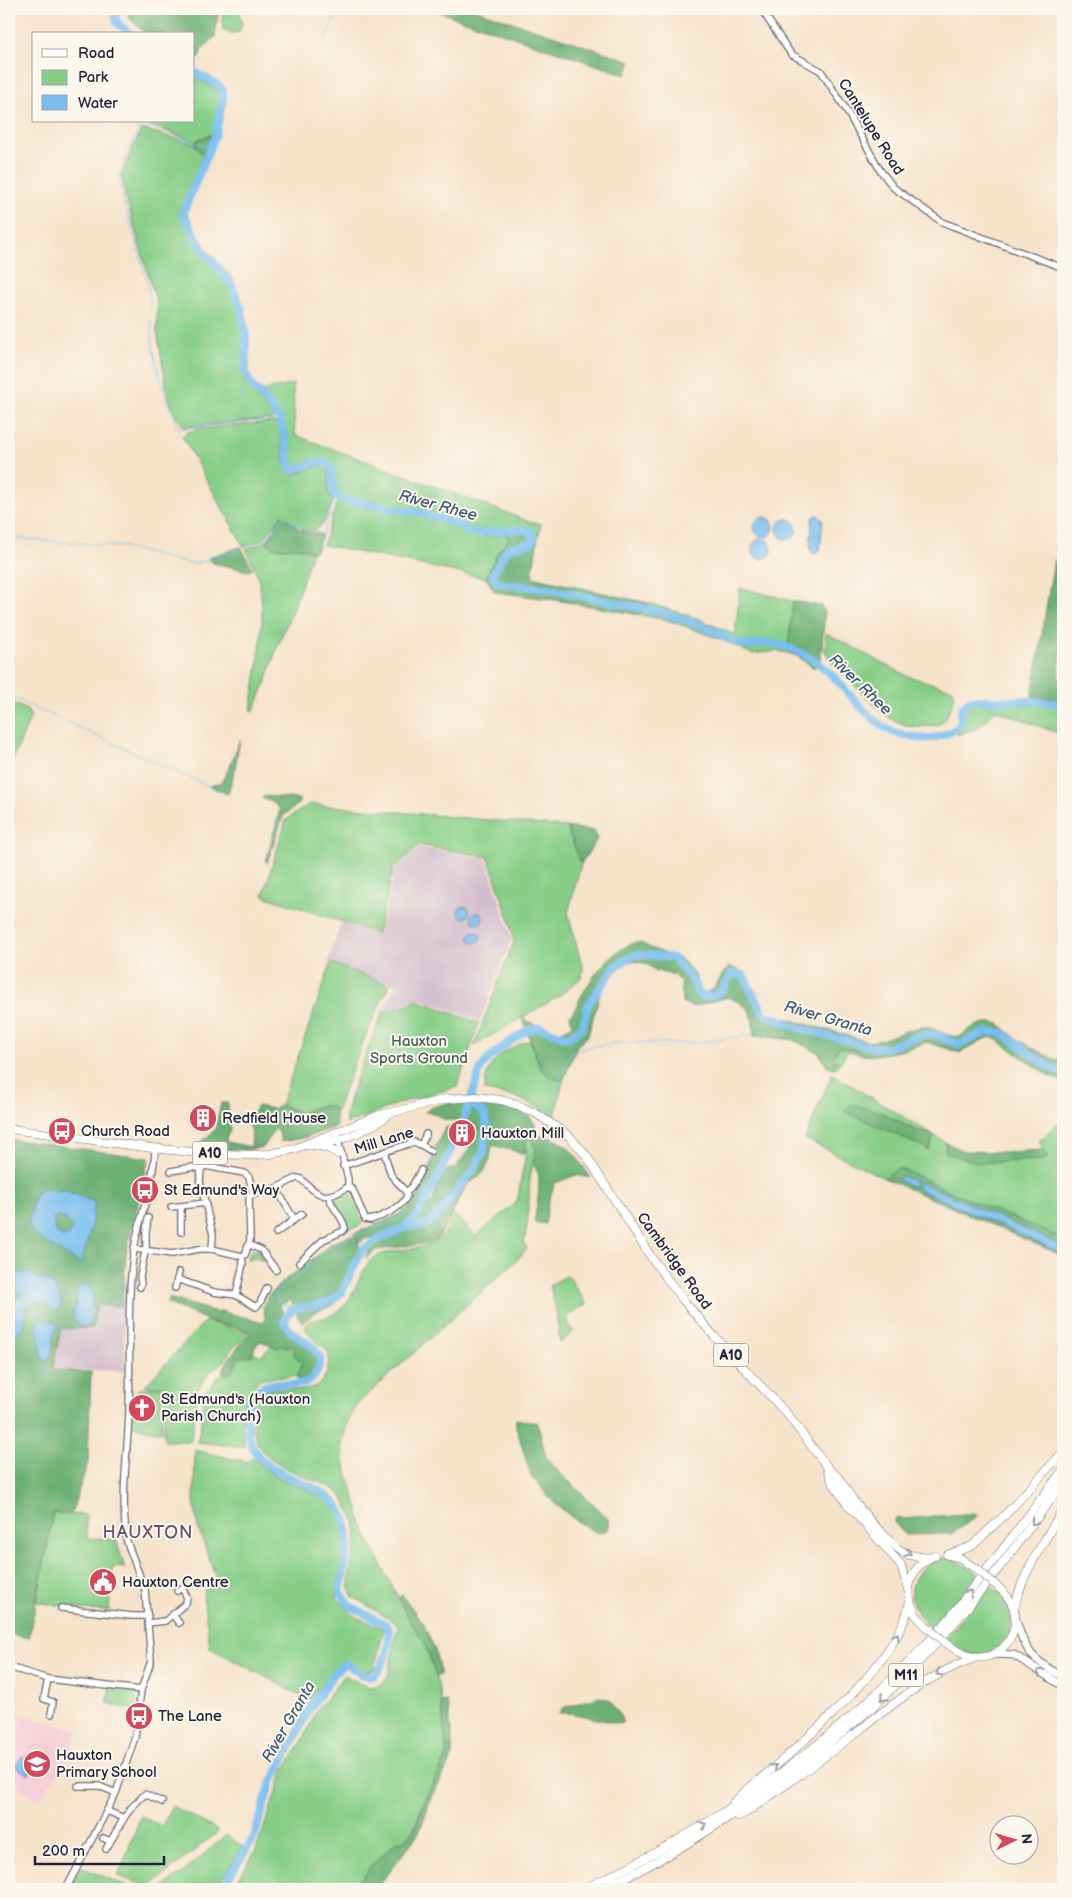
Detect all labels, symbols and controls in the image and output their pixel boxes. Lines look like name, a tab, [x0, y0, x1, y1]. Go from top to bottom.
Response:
legend	[32, 32, 195, 122]
text: Road	[78, 44, 114, 63]
text: Park	[78, 68, 109, 87]
street label: Cantelupe Road	[834, 75, 908, 179]
text: Water	[78, 94, 118, 113]
water label: River Rhee	[397, 486, 479, 526]
water label: River Rhee	[825, 650, 895, 720]
water label: River Granta	[782, 997, 874, 1041]
park label: Hauxton Sports Ground	[370, 1032, 468, 1068]
building icon: Redfield House	[188, 1103, 218, 1133]
place label: Redfield House	[222, 1109, 326, 1128]
bus stop icon: Church Road	[47, 1116, 77, 1146]
building icon: Hauxton Mill	[447, 1118, 477, 1148]
place label: Church Road	[81, 1122, 170, 1141]
street label: Mill Lane	[352, 1123, 416, 1159]
place label: Hauxton Mill	[481, 1124, 564, 1143]
road number: A10	[192, 1142, 228, 1164]
bus stop icon: St Edmund's Way	[130, 1175, 160, 1205]
place label: St Edmund's Way	[164, 1181, 279, 1200]
street label: Cambridge Road	[632, 1209, 716, 1313]
road number: A10	[714, 1344, 748, 1366]
place label: St Edmund's (Hauxton Parish Church)	[161, 1390, 310, 1426]
church icon: St Edmund's (Hauxton Parish Church)	[127, 1393, 157, 1423]
one-way arrow	[1031, 1516, 1040, 1526]
district label: HAUXTON	[102, 1522, 194, 1543]
one-way arrow	[903, 1547, 912, 1557]
public building icon: Hauxton Centre	[88, 1567, 118, 1597]
place label: Hauxton Centre	[122, 1573, 229, 1592]
one-way arrow	[963, 1590, 971, 1599]
one-way arrow	[890, 1633, 900, 1642]
road number: M11	[888, 1664, 924, 1686]
one-way arrow	[936, 1667, 945, 1677]
one-way arrow	[1037, 1669, 1046, 1678]
water label: River Granta	[258, 1678, 320, 1766]
one-way arrow	[879, 1692, 888, 1701]
bus stop icon: The Lane	[124, 1701, 154, 1731]
place label: The Lane	[158, 1707, 222, 1726]
place label: Hauxton Primary School	[56, 1746, 157, 1782]
school or university icon: Hauxton Primary School	[22, 1749, 52, 1779]
one-way arrow	[768, 1764, 777, 1773]
north arrow	[990, 1816, 1040, 1866]
one-way arrow	[698, 1822, 707, 1832]
scale bar	[35, 1833, 164, 1865]
text: N	[1018, 1833, 1035, 1845]
text: 200 m	[42, 1842, 85, 1861]

